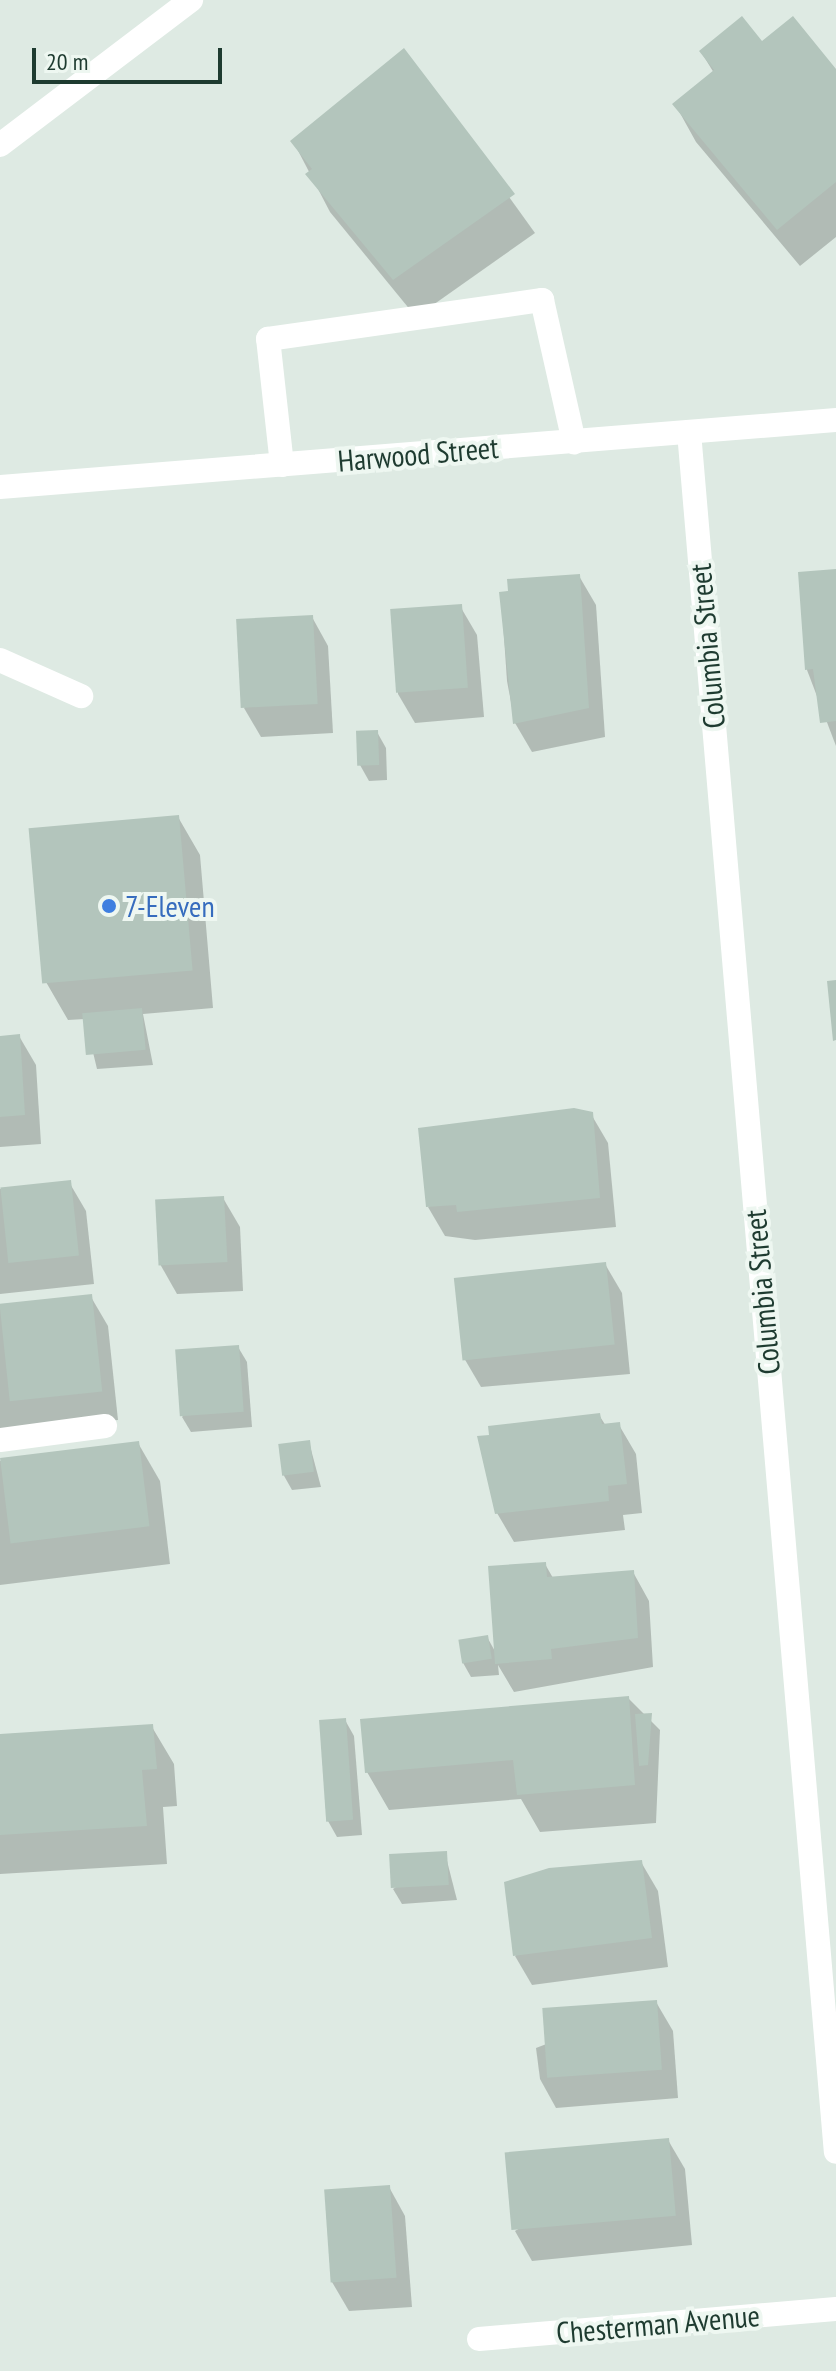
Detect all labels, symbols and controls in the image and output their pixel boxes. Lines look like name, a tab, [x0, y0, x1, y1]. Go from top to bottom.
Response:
scale bar	[36, 32, 226, 82]
text: 20 m	[46, 46, 88, 77]
street label: Harwood Street	[336, 429, 500, 479]
street label: Columbia Street	[682, 562, 732, 730]
place label: 7-Eleven	[125, 888, 215, 924]
marker: 7-Eleven	[100, 897, 118, 915]
street label: Columbia Street	[737, 1208, 787, 1376]
street label: Chesterman Avenue	[554, 2297, 762, 2351]

